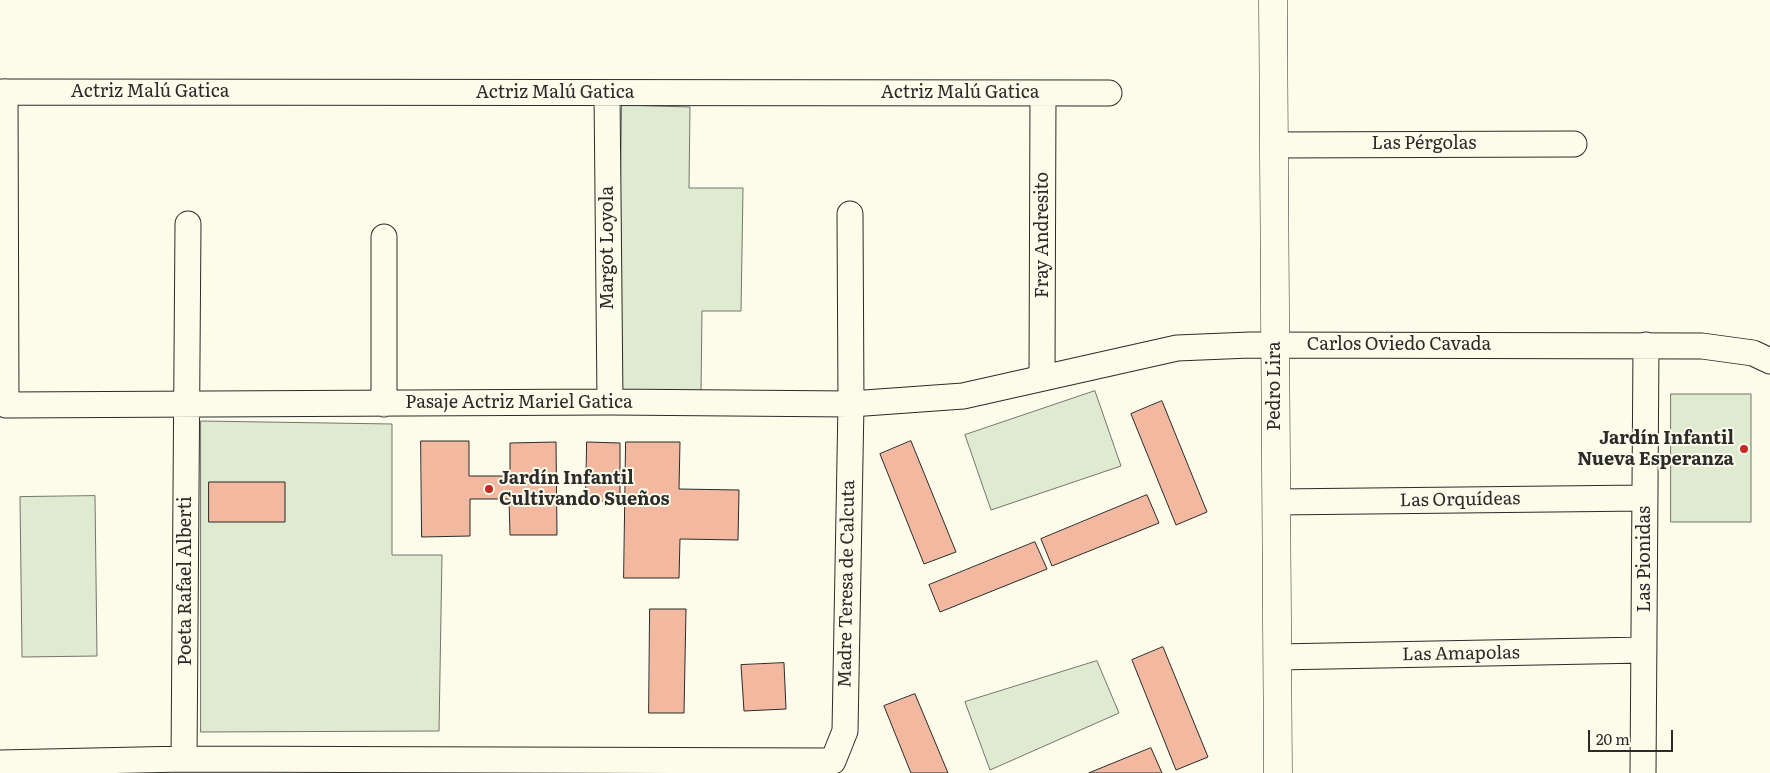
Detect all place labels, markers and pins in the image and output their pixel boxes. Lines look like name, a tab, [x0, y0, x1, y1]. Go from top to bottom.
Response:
place label: Jardín Infantil Nueva Esperanza	[1577, 428, 1734, 470]
marker: Jardín Infantil Nueva Esperanza	[1738, 443, 1750, 455]
place label: Jardín Infantil Cultivando Sueños	[499, 468, 670, 510]
marker: Jardín Infantil Cultivando Sueños	[483, 483, 495, 495]

